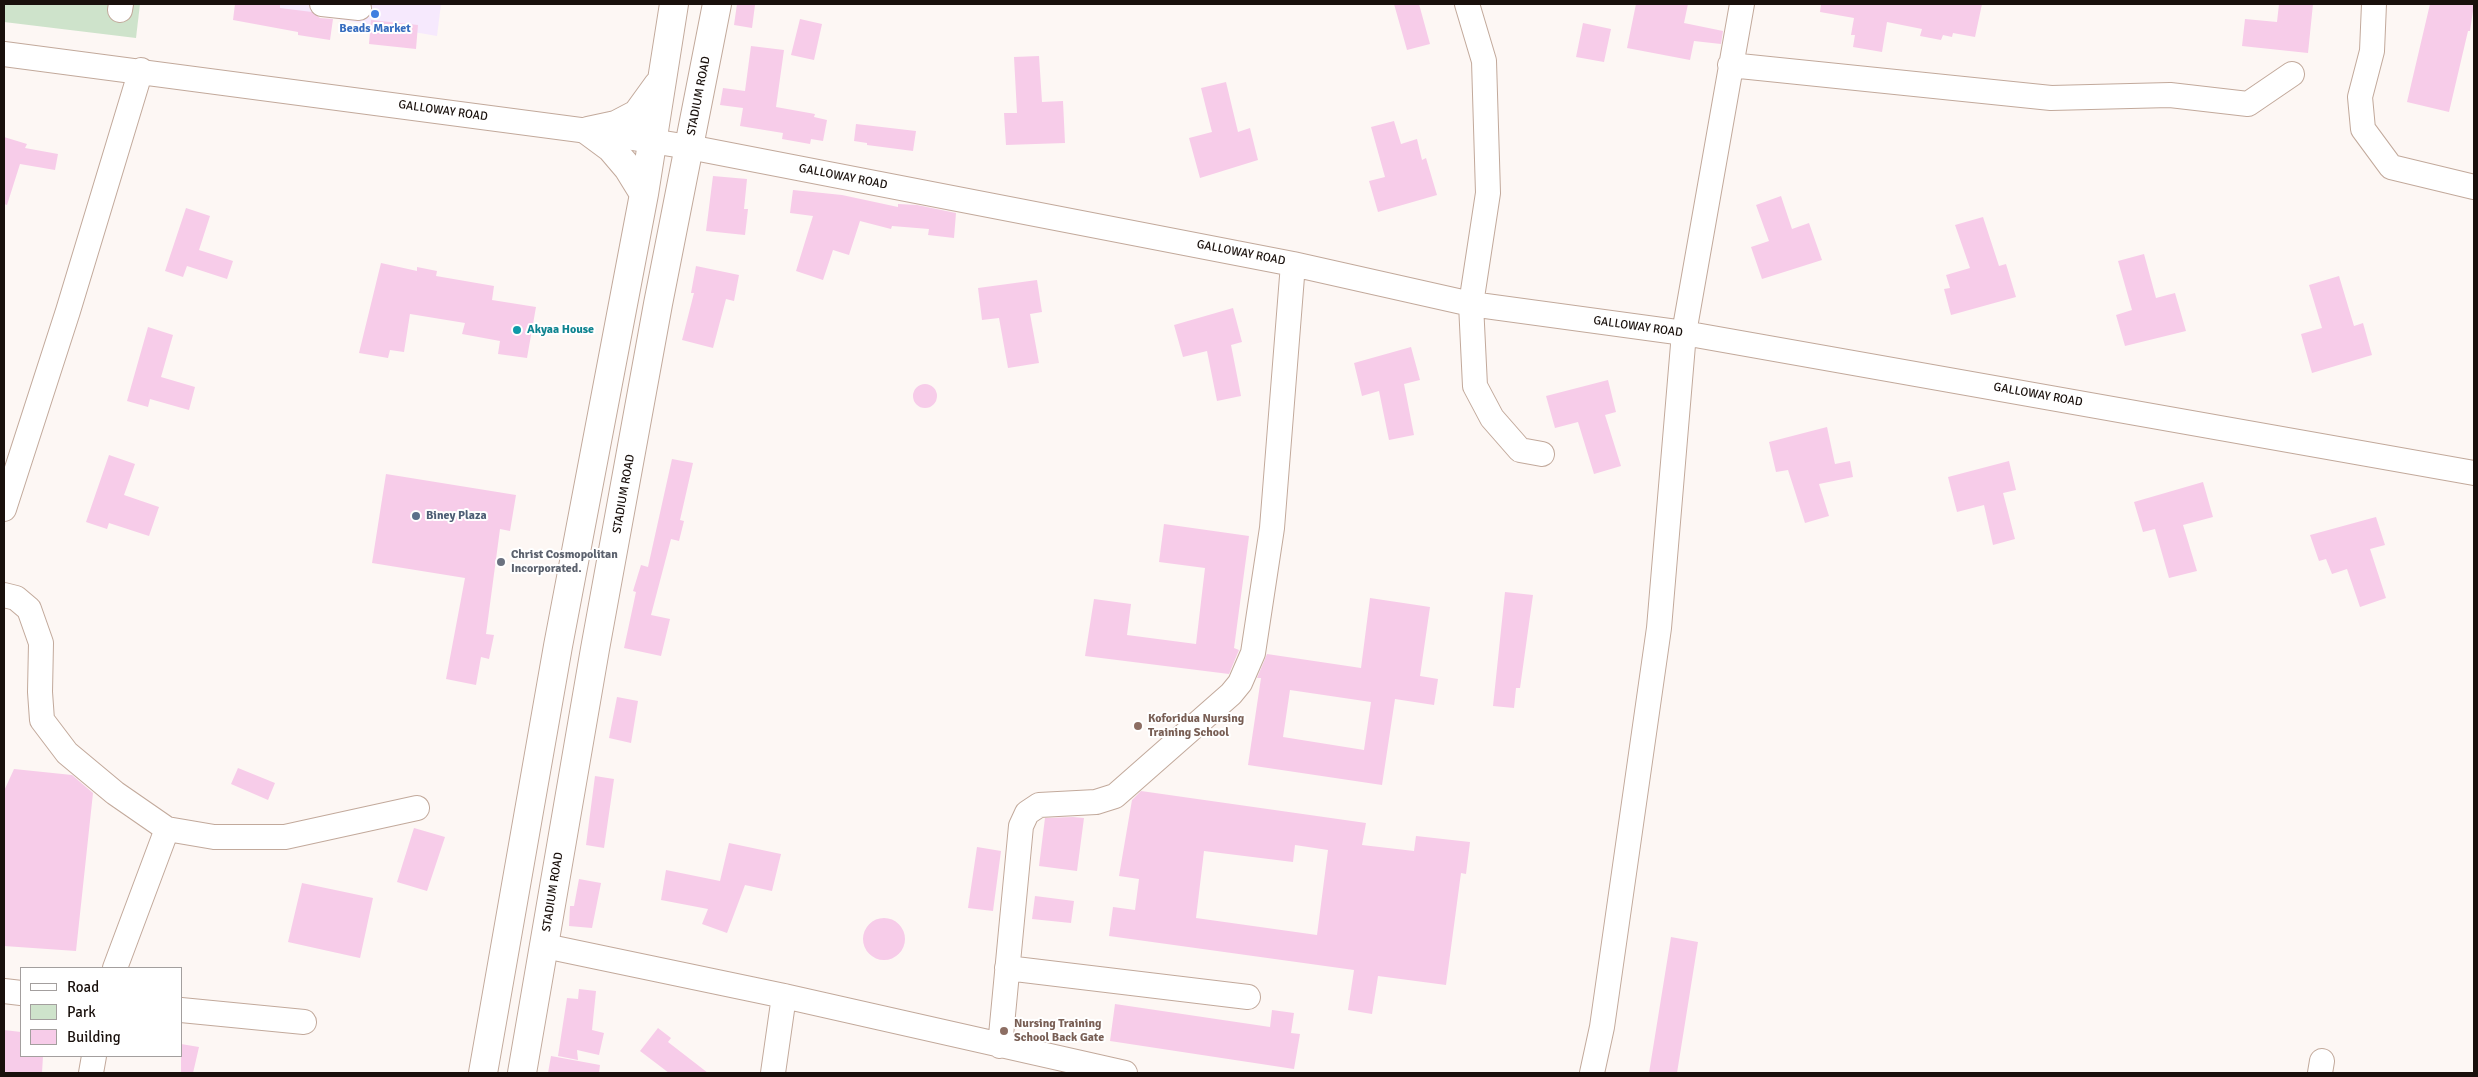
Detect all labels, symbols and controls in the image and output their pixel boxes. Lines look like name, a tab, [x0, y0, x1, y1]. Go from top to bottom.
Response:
marker: Beads Market	[369, 8, 381, 20]
place label: Beads Market	[339, 22, 411, 36]
street label: STADIUM ROAD	[684, 55, 714, 137]
street label: GALLOWAY ROAD	[397, 98, 489, 124]
street label: GALLOWAY ROAD	[797, 161, 889, 193]
street label: GALLOWAY ROAD	[1195, 237, 1287, 269]
street label: GALLOWAY ROAD	[1592, 314, 1684, 340]
place label: Akyaa House	[527, 323, 594, 337]
marker: Akyaa House	[511, 324, 523, 336]
street label: GALLOWAY ROAD	[1992, 380, 2084, 410]
street label: STADIUM ROAD	[610, 453, 638, 535]
place label: Biney Plaza	[426, 509, 487, 523]
marker: Biney Plaza	[410, 510, 422, 522]
place label: Christ Cosmopolitan Incorporated.	[511, 548, 618, 576]
marker: Christ Cosmopolitan Incorporated.	[495, 556, 507, 568]
place label: Koforidua Nursing Training School	[1148, 712, 1244, 740]
marker: Koforidua Nursing Training School	[1132, 720, 1144, 732]
street label: STADIUM ROAD	[540, 851, 566, 933]
legend	[20, 967, 182, 1057]
text: Road	[67, 978, 99, 996]
text: Park	[67, 1003, 96, 1021]
place label: Nursing Training School Back Gate	[1014, 1017, 1104, 1045]
marker: Nursing Training School Back Gate	[998, 1025, 1010, 1037]
text: Building	[67, 1028, 121, 1046]

